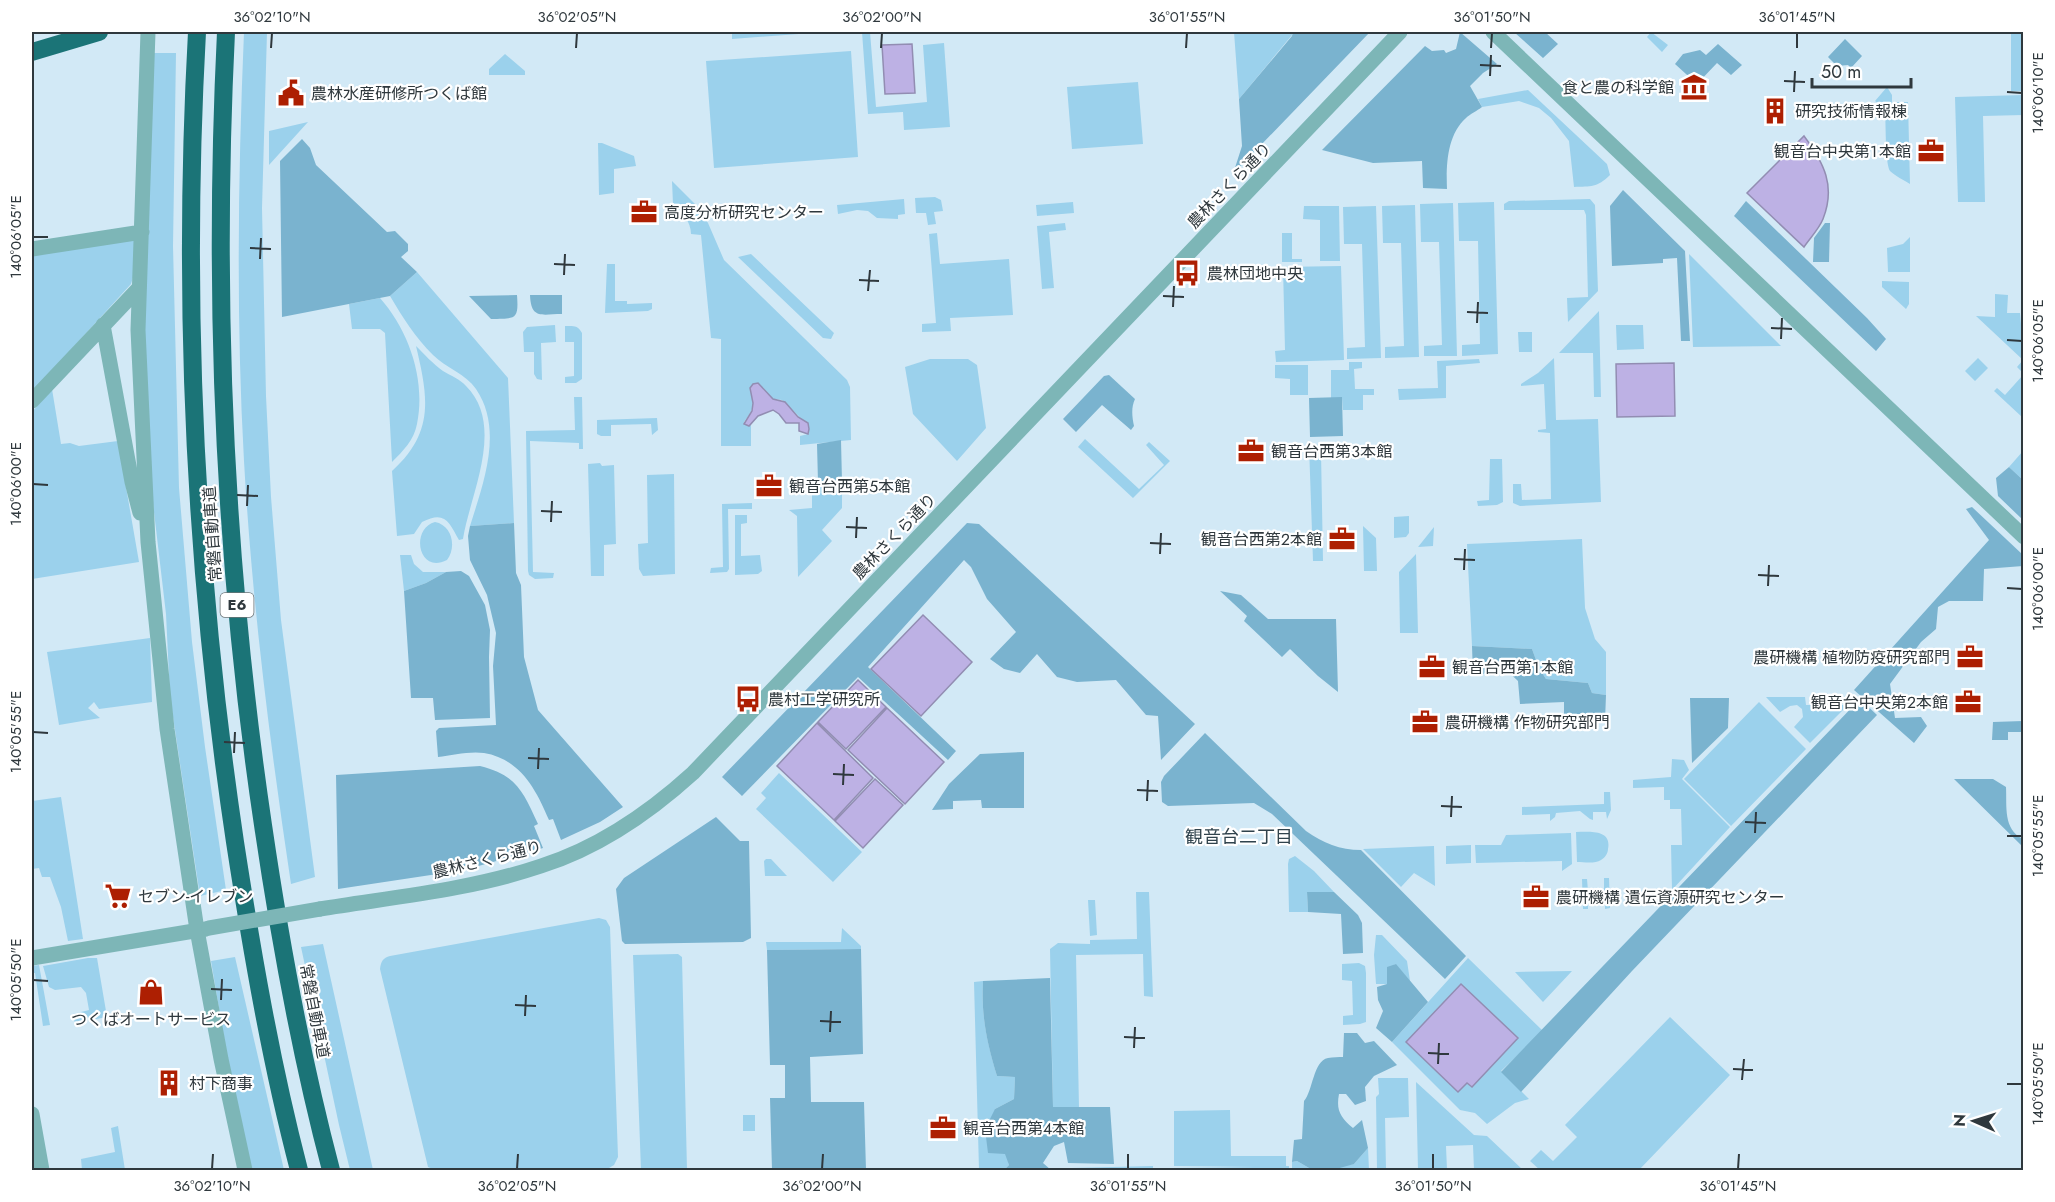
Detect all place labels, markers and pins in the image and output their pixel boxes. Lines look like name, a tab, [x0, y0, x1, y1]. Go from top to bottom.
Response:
museum icon: 食と農の科学館	[1679, 72, 1709, 102]
place label: 食と農の科学館	[1562, 76, 1674, 99]
public building icon: 農林水産研修所つくば館	[276, 78, 306, 108]
place label: 農林水産研修所つくば館	[311, 82, 487, 105]
building icon: 研究技術情報棟	[1760, 96, 1790, 126]
place label: 研究技術情報棟	[1795, 100, 1907, 123]
office icon: 観音台中央第１本館	[1916, 136, 1946, 166]
place label: 観音台中央第１本館	[1774, 140, 1911, 163]
office icon: 高度分析研究センター	[629, 197, 659, 227]
place label: 高度分析研究センター	[664, 201, 824, 224]
bus stop icon: 農林団地中央	[1172, 258, 1202, 288]
place label: 農林団地中央	[1207, 262, 1303, 285]
office icon: 観音台西第３本館	[1236, 436, 1266, 466]
place label: 観音台西第３本館	[1271, 440, 1392, 463]
office icon: 観音台西第５本館	[754, 471, 784, 501]
place label: 観音台西第５本館	[789, 475, 910, 498]
office icon: 観音台西第２本館	[1327, 524, 1357, 554]
place label: 観音台西第２本館	[1201, 528, 1322, 551]
office icon: 農研機構 植物防疫研究部門	[1955, 642, 1985, 672]
place label: 農研機構 植物防疫研究部門	[1753, 646, 1950, 669]
office icon: 観音台西第１本館	[1417, 652, 1447, 682]
place label: 観音台西第１本館	[1452, 656, 1573, 679]
bus stop icon: 農村工学研究所	[733, 684, 763, 714]
office icon: 観音台中央第２本館	[1953, 687, 1983, 717]
place label: 農村工学研究所	[768, 688, 880, 711]
place label: 観音台中央第２本館	[1811, 691, 1948, 714]
office icon: 農研機構 作物研究部門	[1410, 707, 1440, 737]
place label: 農研機構 作物研究部門	[1445, 711, 1610, 734]
supermarket icon: セブン-イレブン	[103, 881, 133, 911]
office icon: 農研機構 遺伝資源研究センター	[1521, 882, 1551, 912]
place label: セブン-イレブン	[138, 885, 253, 908]
place label: 農研機構 遺伝資源研究センター	[1556, 886, 1785, 909]
shop icon: つくばオートサービス	[136, 977, 166, 1007]
place label: つくばオートサービス	[71, 1008, 231, 1031]
building icon: 村下商事	[154, 1068, 184, 1098]
place label: 村下商事	[189, 1072, 253, 1095]
office icon: 観音台西第４本館	[928, 1113, 958, 1143]
place label: 観音台西第４本館	[963, 1117, 1084, 1140]

